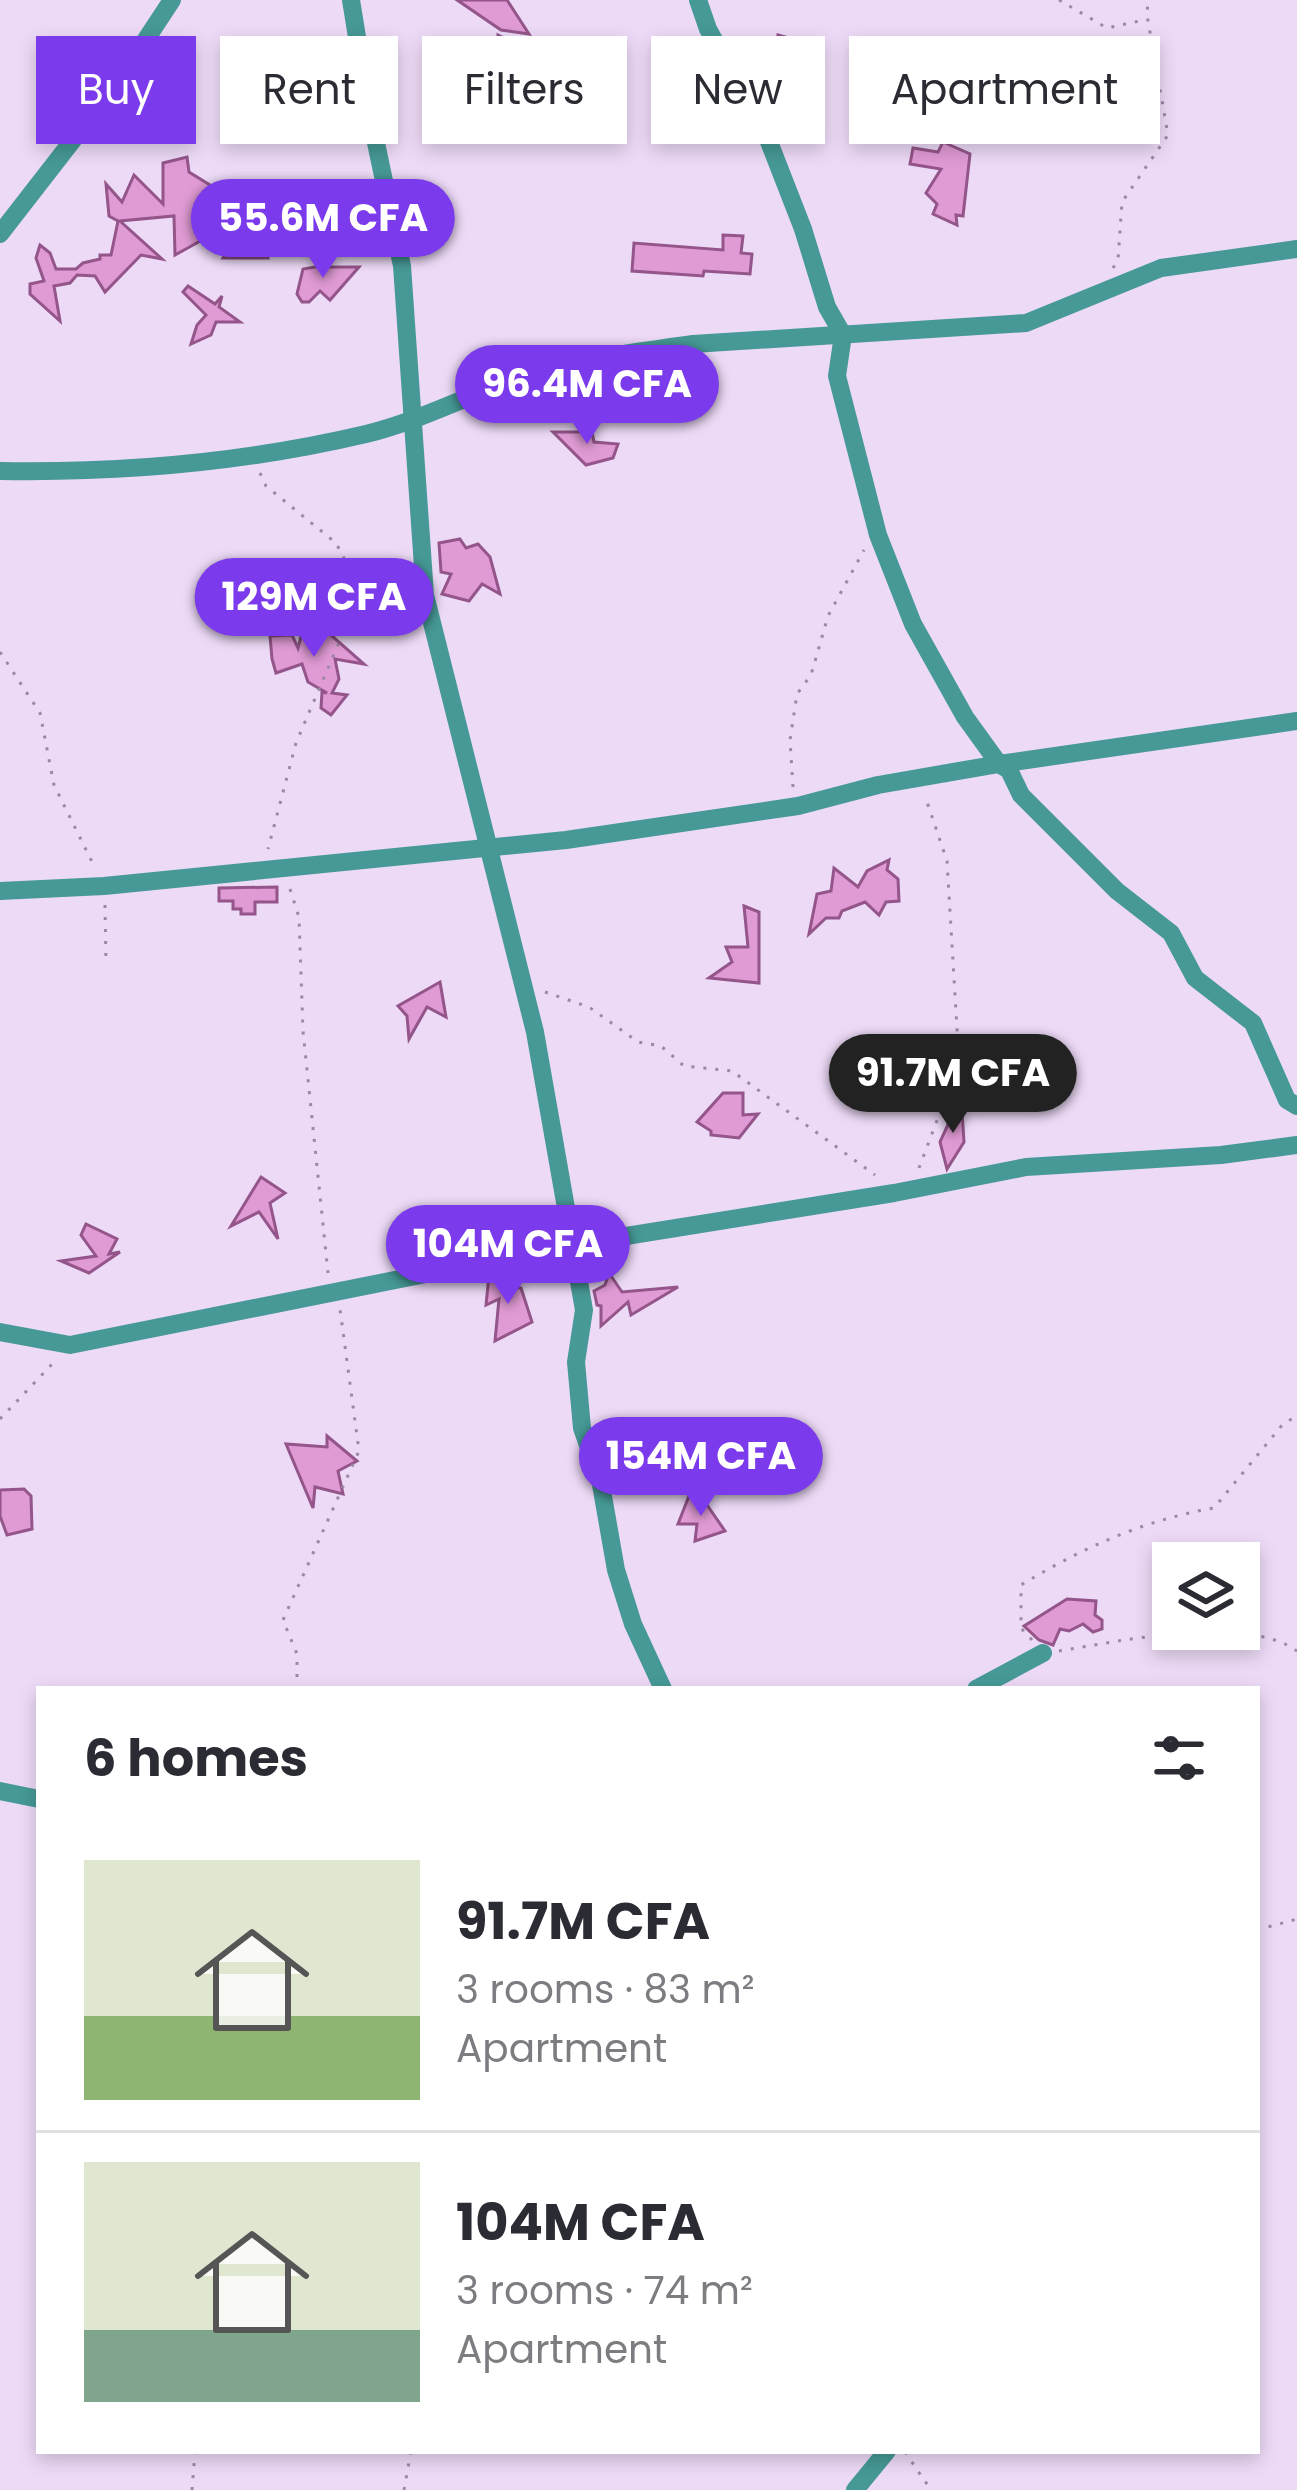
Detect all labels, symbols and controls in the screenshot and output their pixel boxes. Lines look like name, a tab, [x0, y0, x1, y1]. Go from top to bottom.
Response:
chip: Buy	[36, 36, 196, 144]
chip: Rent	[220, 36, 398, 144]
chip: Filters	[422, 36, 627, 144]
chip: New	[651, 36, 825, 144]
chip: Apartment	[849, 36, 1160, 144]
pin: 55.6M CFA	[186, 179, 460, 281]
text: 55.6M CFA	[218, 190, 428, 245]
pin: 96.4M CFA	[450, 345, 724, 447]
text: 96.4M CFA	[482, 356, 692, 411]
pin: 129M CFA	[190, 558, 438, 660]
text: 129M CFA	[222, 569, 406, 624]
pin: 91.7M CFA	[816, 1034, 1090, 1136]
text: 91.7M CFA	[856, 1045, 1050, 1100]
pin: 104M CFA	[384, 1205, 632, 1307]
text: 104M CFA	[413, 1216, 603, 1271]
pin: 154M CFA	[577, 1417, 825, 1519]
text: 154M CFA	[606, 1428, 796, 1483]
map controls	[1152, 1542, 1260, 1650]
button: layers	[1152, 1542, 1260, 1650]
text: 6 homes	[84, 1722, 308, 1794]
icon: filters	[1146, 1725, 1212, 1791]
text: 91.7M CFA	[456, 1885, 710, 1957]
icon: home	[180, 1908, 324, 2052]
text: 3 rooms · 83 m²	[456, 1962, 755, 2017]
text: Apartment	[456, 2021, 667, 2076]
text: 104M CFA	[456, 2186, 705, 2258]
icon: home	[180, 2210, 324, 2354]
text: 3 rooms · 74 m²	[456, 2263, 753, 2318]
text: Apartment	[456, 2322, 667, 2377]

